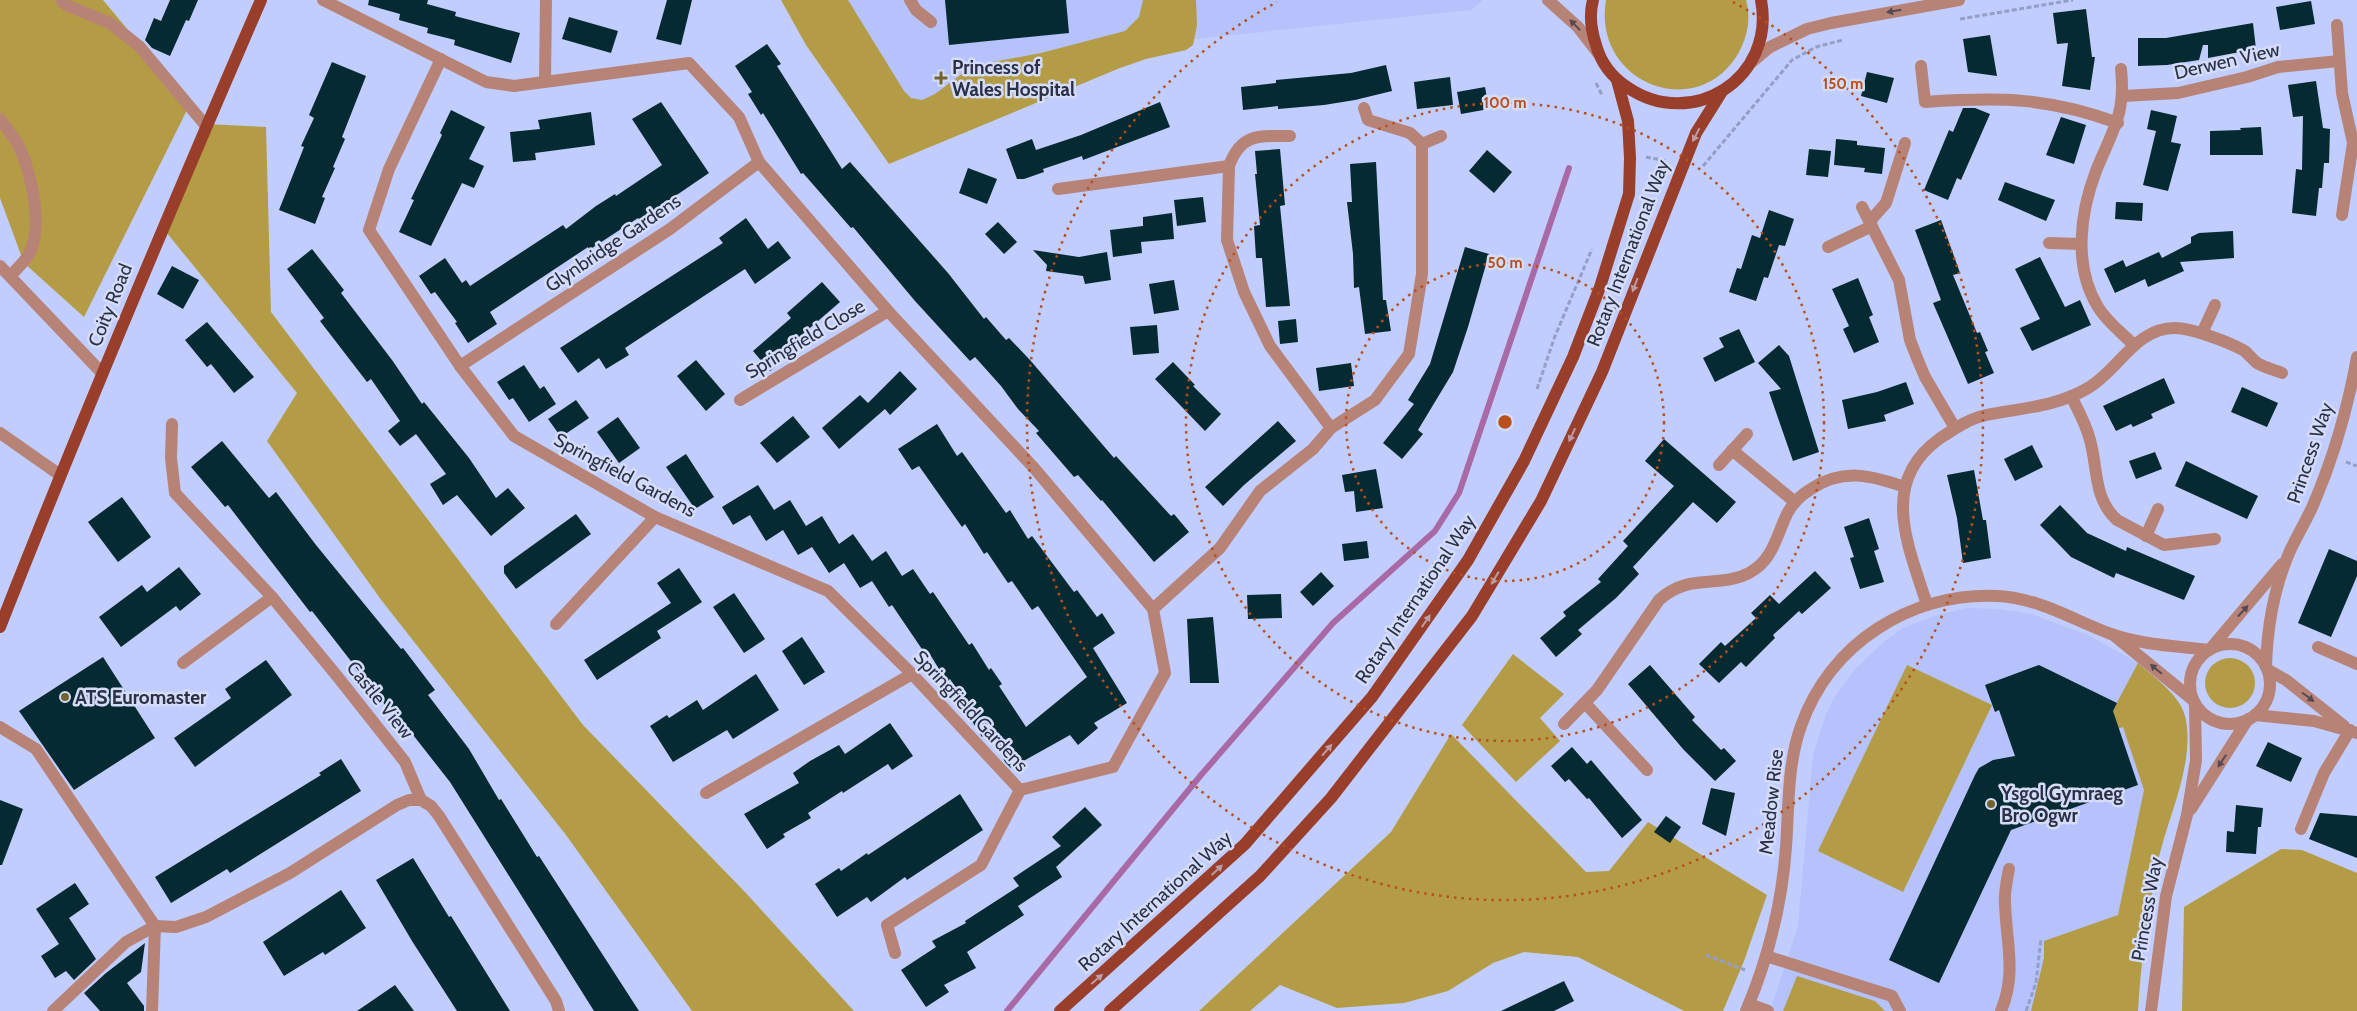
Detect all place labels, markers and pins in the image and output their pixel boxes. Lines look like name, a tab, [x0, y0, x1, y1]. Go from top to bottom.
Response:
place label: Princess of Wales Hospital	[952, 56, 1075, 101]
marker: Princess of Wales Hospital	[934, 71, 948, 85]
centre of rings	[1496, 413, 1514, 431]
place label: ATS Euromaster	[75, 686, 207, 709]
marker: ATS Euromaster	[59, 691, 71, 703]
place label: Ysgol Gymraeg Bro Ogwr	[2000, 782, 2123, 827]
marker: Ysgol Gymraeg Bro Ogwr	[1985, 798, 1997, 810]

